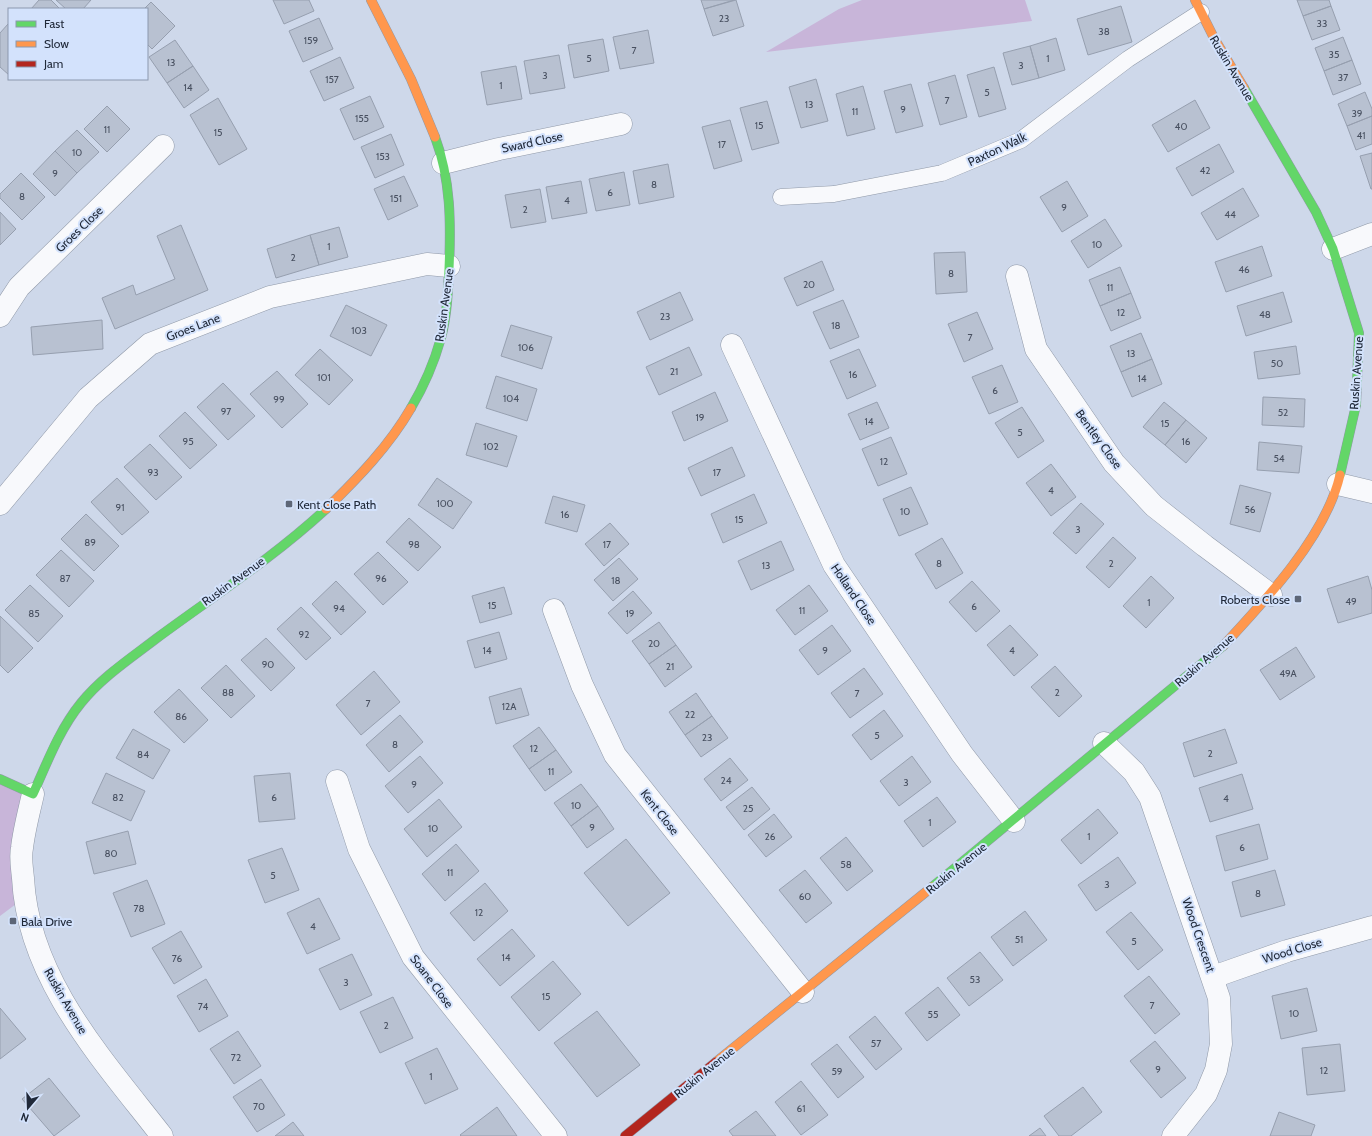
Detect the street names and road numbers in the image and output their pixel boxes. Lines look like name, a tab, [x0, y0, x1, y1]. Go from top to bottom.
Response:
street label: Ruskin Avenue	[1207, 33, 1257, 103]
street label: Sward Close	[500, 128, 564, 156]
street label: Paxton Walk	[965, 129, 1029, 169]
street label: Groes Close	[52, 203, 106, 255]
street label: Ruskin Avenue	[431, 267, 457, 343]
street label: Groes Lane	[164, 310, 222, 344]
street label: Ruskin Avenue	[1346, 336, 1366, 410]
street label: Bentley Close	[1073, 406, 1125, 472]
street label: Ruskin Avenue	[199, 553, 267, 609]
street label: Holland Close	[828, 561, 880, 627]
street label: Ruskin Avenue	[1171, 630, 1237, 690]
street label: Kent Close	[638, 786, 682, 838]
street label: Ruskin Avenue	[923, 839, 989, 897]
street label: Wood Crescent	[1179, 896, 1219, 974]
street label: Wood Close	[1260, 934, 1324, 966]
street label: Soane Close	[407, 951, 457, 1011]
street label: Ruskin Avenue	[41, 965, 91, 1037]
street label: Ruskin Avenue	[671, 1043, 737, 1101]

